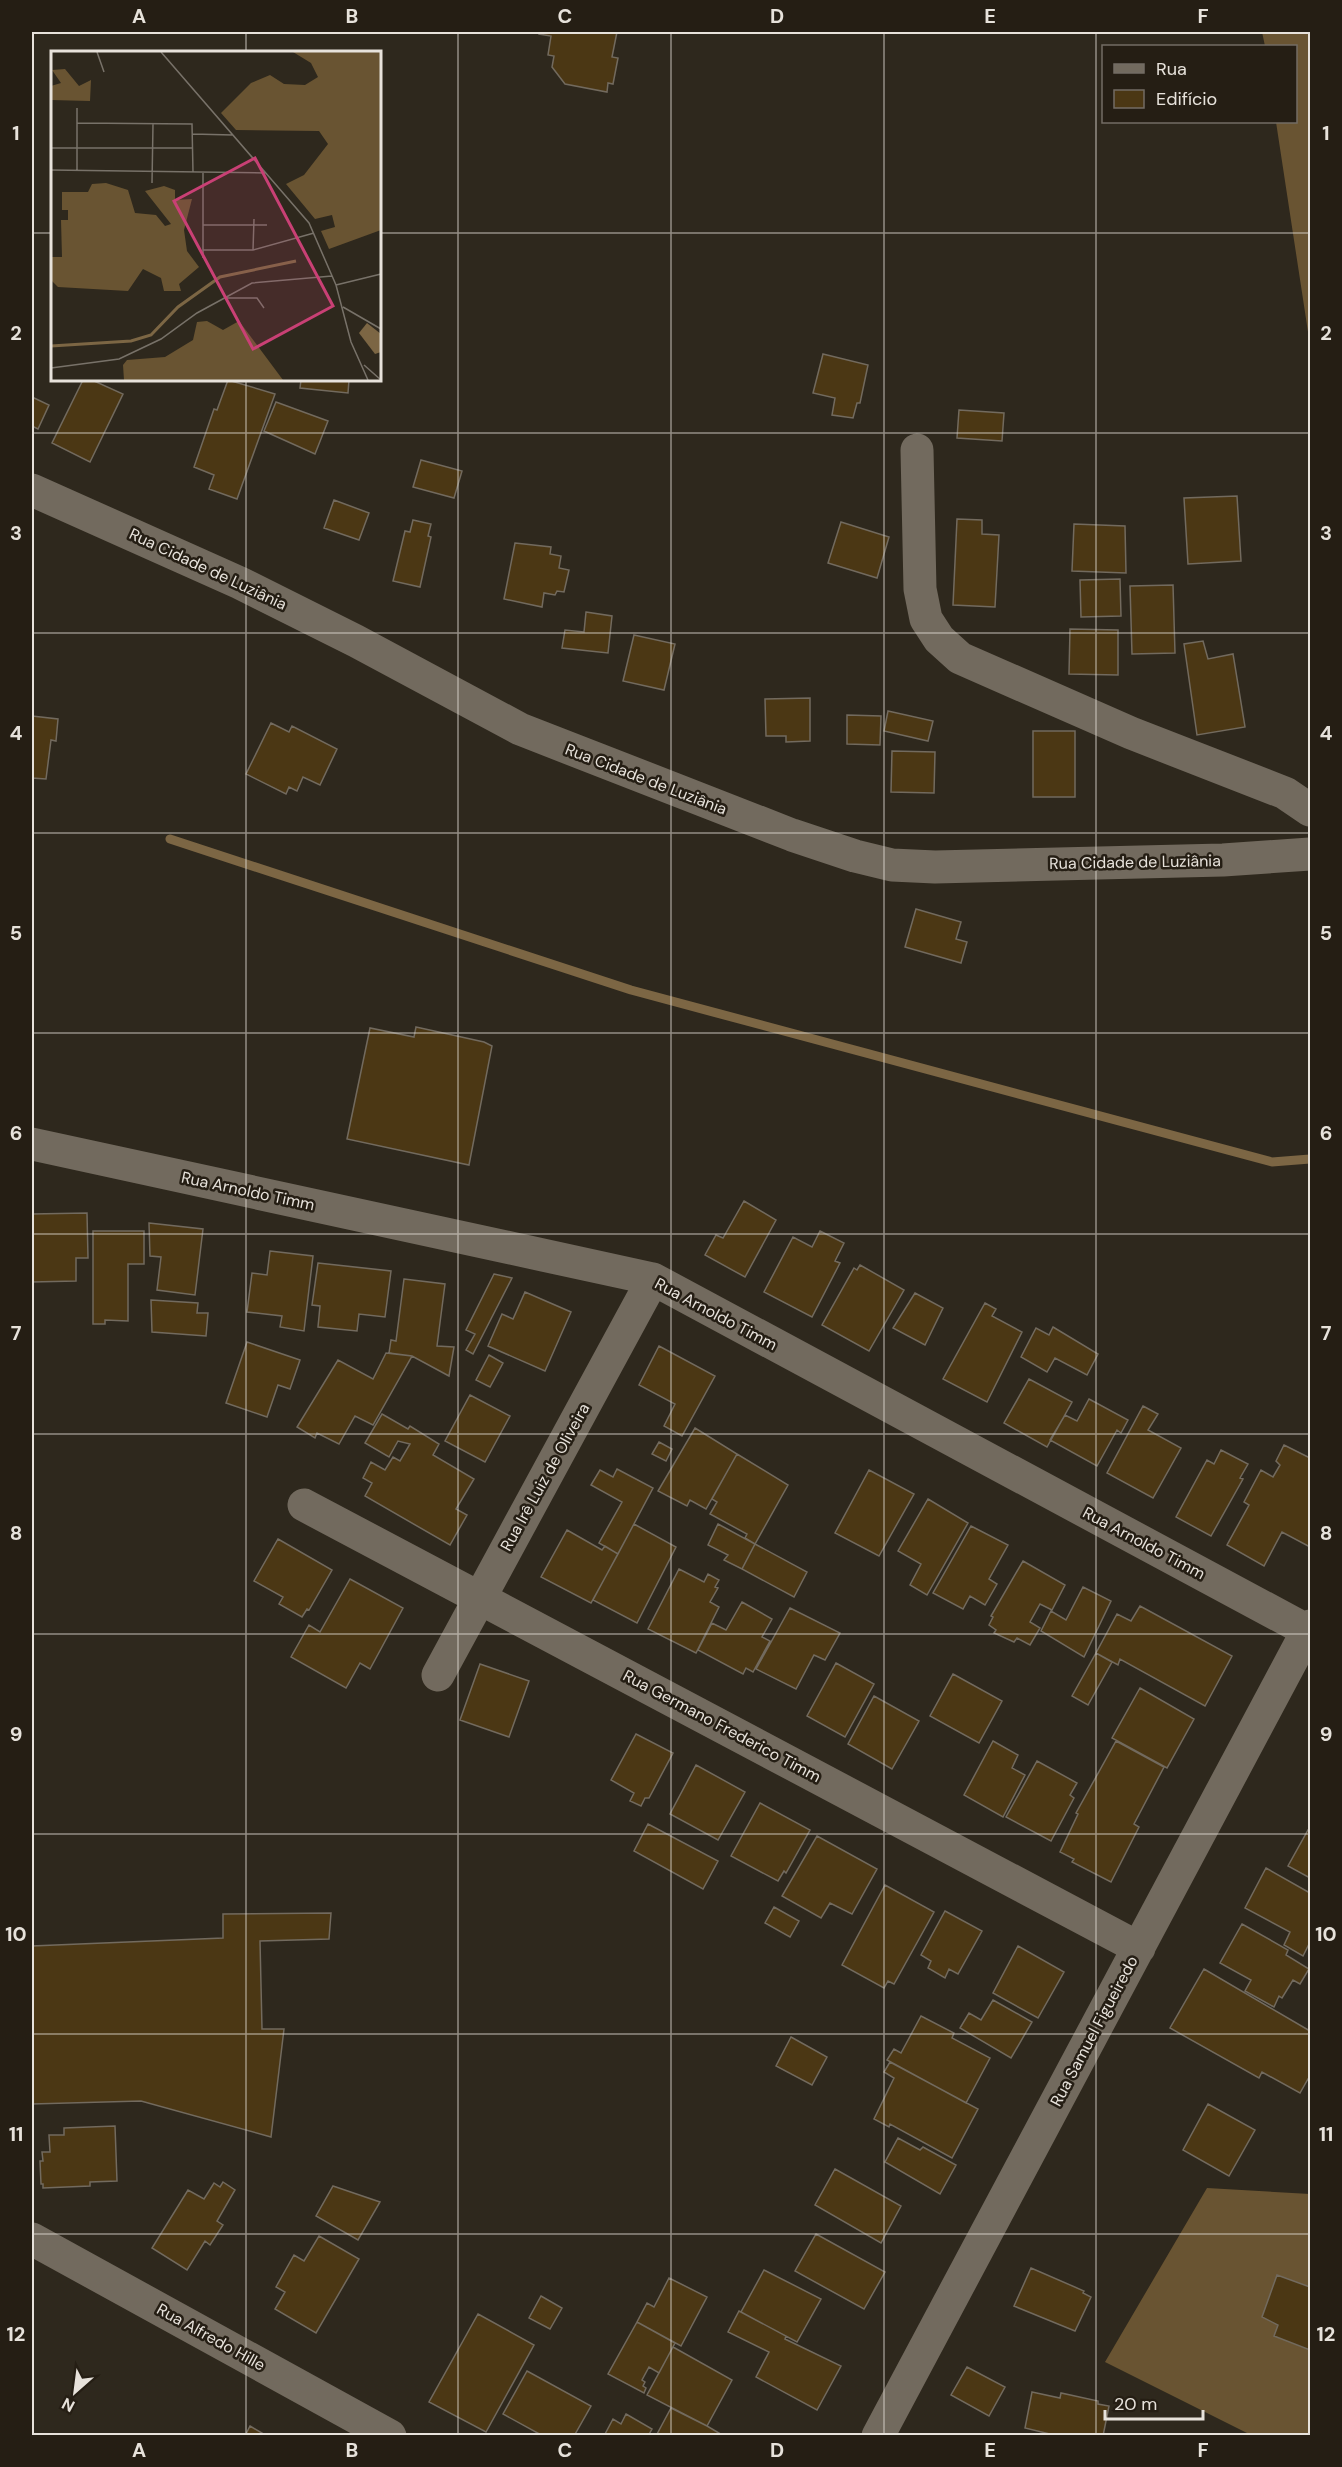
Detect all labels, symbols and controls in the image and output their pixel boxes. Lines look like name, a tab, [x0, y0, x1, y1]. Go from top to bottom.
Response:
text: A	[132, 3, 146, 29]
text: B	[346, 3, 358, 29]
text: C	[558, 3, 572, 29]
text: D	[770, 3, 784, 29]
text: E	[984, 3, 996, 29]
text: F	[1197, 3, 1209, 29]
legend	[1102, 45, 1297, 123]
inset map	[51, 51, 381, 381]
text: Rua	[1156, 57, 1187, 81]
text: Edifício	[1156, 87, 1217, 111]
text: 1	[12, 120, 20, 146]
text: 1	[1322, 120, 1330, 146]
text: 2	[10, 320, 22, 346]
text: 2	[1320, 320, 1332, 346]
text: 3	[10, 520, 22, 546]
text: 3	[1320, 520, 1332, 546]
street label: Rua Cidade de Luziânia	[126, 523, 290, 615]
text: 4	[10, 720, 23, 746]
text: 4	[1320, 720, 1333, 746]
street label: Rua Cidade de Luziânia	[562, 738, 730, 820]
street label: Rua Cidade de Luziânia	[1049, 850, 1221, 874]
text: 5	[10, 920, 22, 946]
text: 5	[1320, 920, 1332, 946]
text: 6	[10, 1120, 22, 1146]
text: 6	[1320, 1120, 1332, 1146]
street label: Rua Arnoldo Timm	[180, 1167, 316, 1215]
street label: Rua Arnoldo Timm	[651, 1273, 781, 1355]
text: 7	[11, 1320, 22, 1346]
text: 7	[1321, 1320, 1332, 1346]
street label: Rua Irê Luiz de Oliveira	[496, 1399, 594, 1555]
street label: Rua Arnoldo Timm	[1079, 1502, 1209, 1584]
text: 8	[10, 1520, 22, 1546]
text: 8	[1320, 1520, 1332, 1546]
street label: Rua Germano Frederico Timm	[619, 1665, 825, 1787]
text: 9	[10, 1721, 22, 1747]
text: 9	[1320, 1721, 1332, 1747]
text: 10	[5, 1921, 27, 1947]
text: 10	[1315, 1921, 1337, 1947]
street label: Rua Samuel Figueiredo	[1045, 1952, 1143, 2110]
text: 11	[9, 2121, 23, 2147]
text: 11	[1319, 2121, 1333, 2147]
street label: Rua Alfredo Hille	[153, 2299, 269, 2375]
text: 12	[7, 2321, 25, 2347]
text: 12	[1317, 2321, 1335, 2347]
north arrow	[45, 2362, 105, 2422]
scale bar	[1105, 2383, 1202, 2421]
text: 20 m	[1114, 2392, 1157, 2416]
text: N	[58, 2393, 78, 2417]
text: A	[132, 2437, 146, 2463]
text: B	[346, 2437, 358, 2463]
text: C	[558, 2437, 572, 2463]
text: D	[770, 2437, 784, 2463]
text: E	[984, 2437, 996, 2463]
text: F	[1197, 2437, 1209, 2463]

